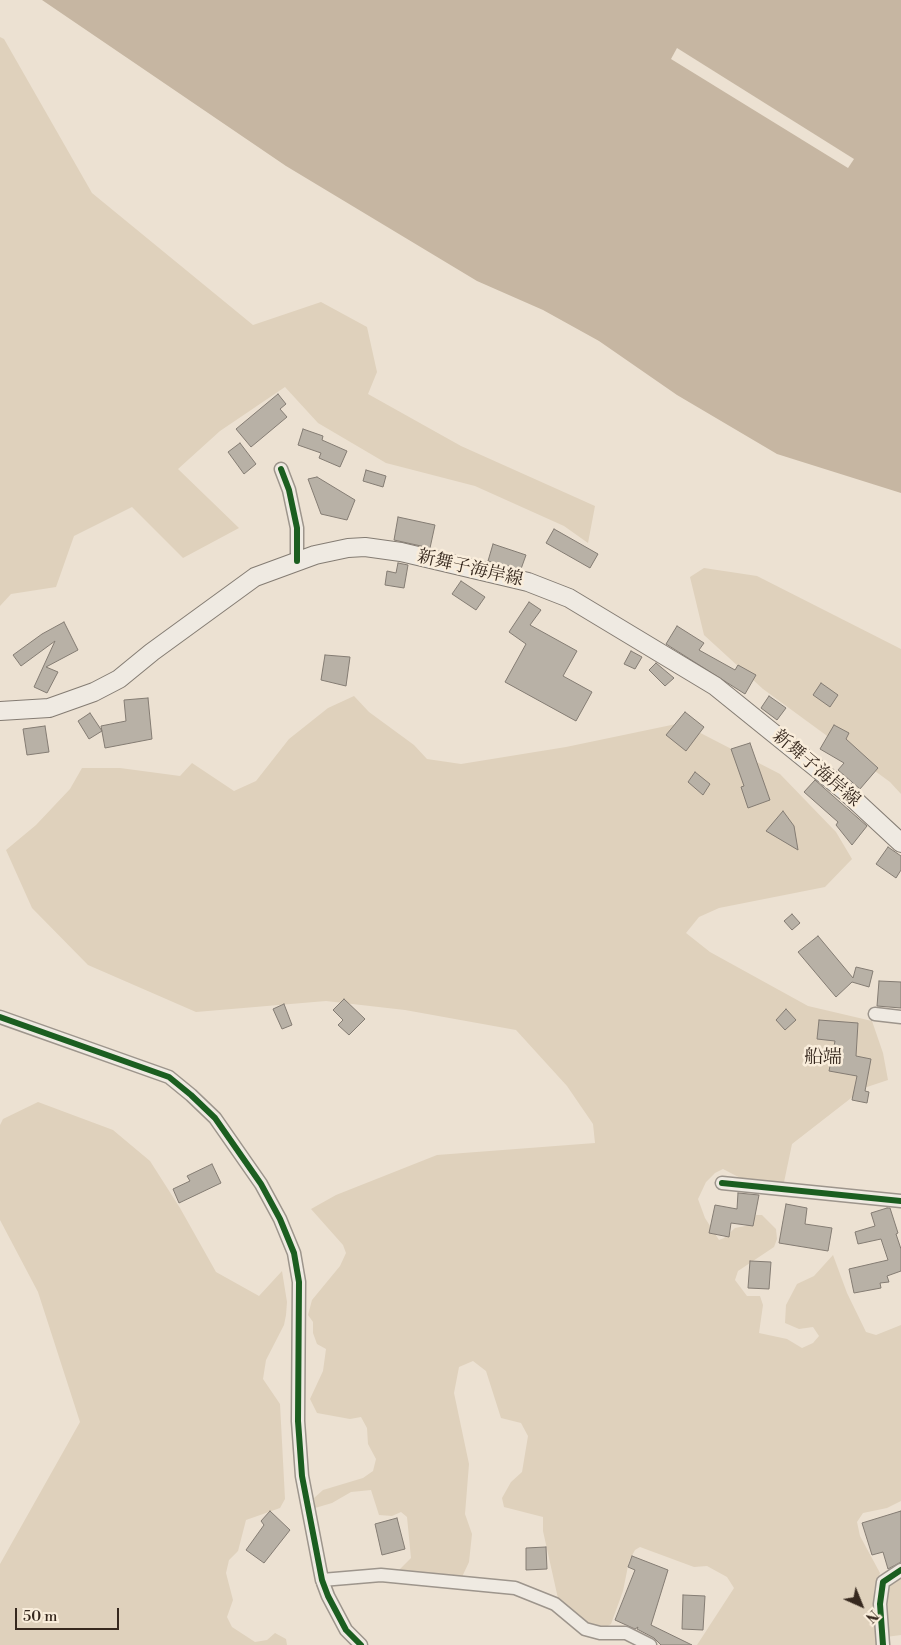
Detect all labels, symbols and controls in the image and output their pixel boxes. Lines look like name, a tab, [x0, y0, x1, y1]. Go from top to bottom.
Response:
street label: 新舞子海岸線	[415, 546, 525, 592]
street label: 新舞子海岸線	[768, 726, 864, 812]
district label: 船端	[804, 1047, 842, 1069]
north arrow	[836, 1580, 886, 1630]
scale bar	[18, 1598, 121, 1630]
text: N	[861, 1605, 882, 1626]
text: 50 m	[23, 1607, 57, 1626]

